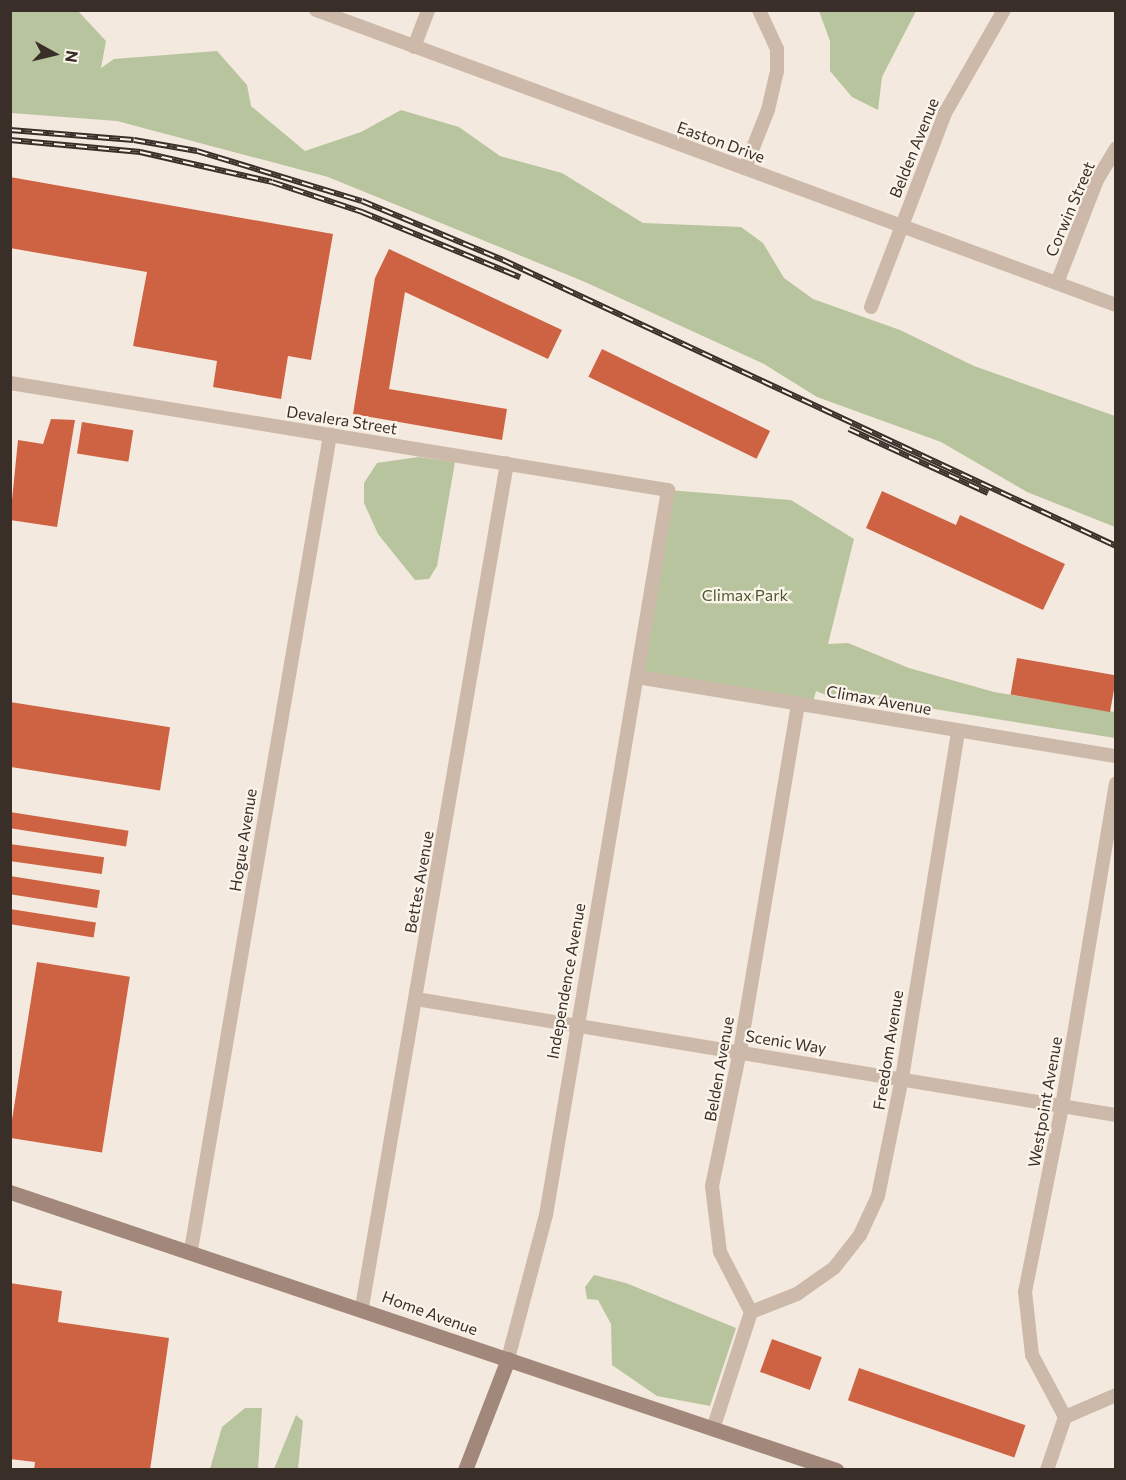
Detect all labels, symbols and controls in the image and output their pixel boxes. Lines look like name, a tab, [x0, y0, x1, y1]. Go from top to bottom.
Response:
north arrow	[24, 24, 84, 84]
text: N	[62, 49, 83, 64]
street label: Belden Avenue	[885, 95, 943, 201]
street label: Easton Drive	[674, 117, 768, 167]
street label: Corwin Street	[1041, 159, 1099, 259]
street label: Devalera Street	[285, 402, 399, 438]
park label: Climax Park	[702, 585, 788, 605]
street label: Climax Avenue	[825, 681, 933, 719]
street label: Hogue Avenue	[225, 787, 261, 893]
street label: Bettes Avenue	[401, 829, 437, 935]
street label: Independence Avenue	[543, 902, 589, 1060]
street label: Freedom Avenue	[869, 989, 907, 1111]
street label: Belden Avenue	[700, 1015, 738, 1123]
street label: Scenic Way	[744, 1026, 828, 1058]
street label: Westpoint Avenue	[1024, 1035, 1066, 1169]
street label: Home Avenue	[380, 1287, 480, 1339]

